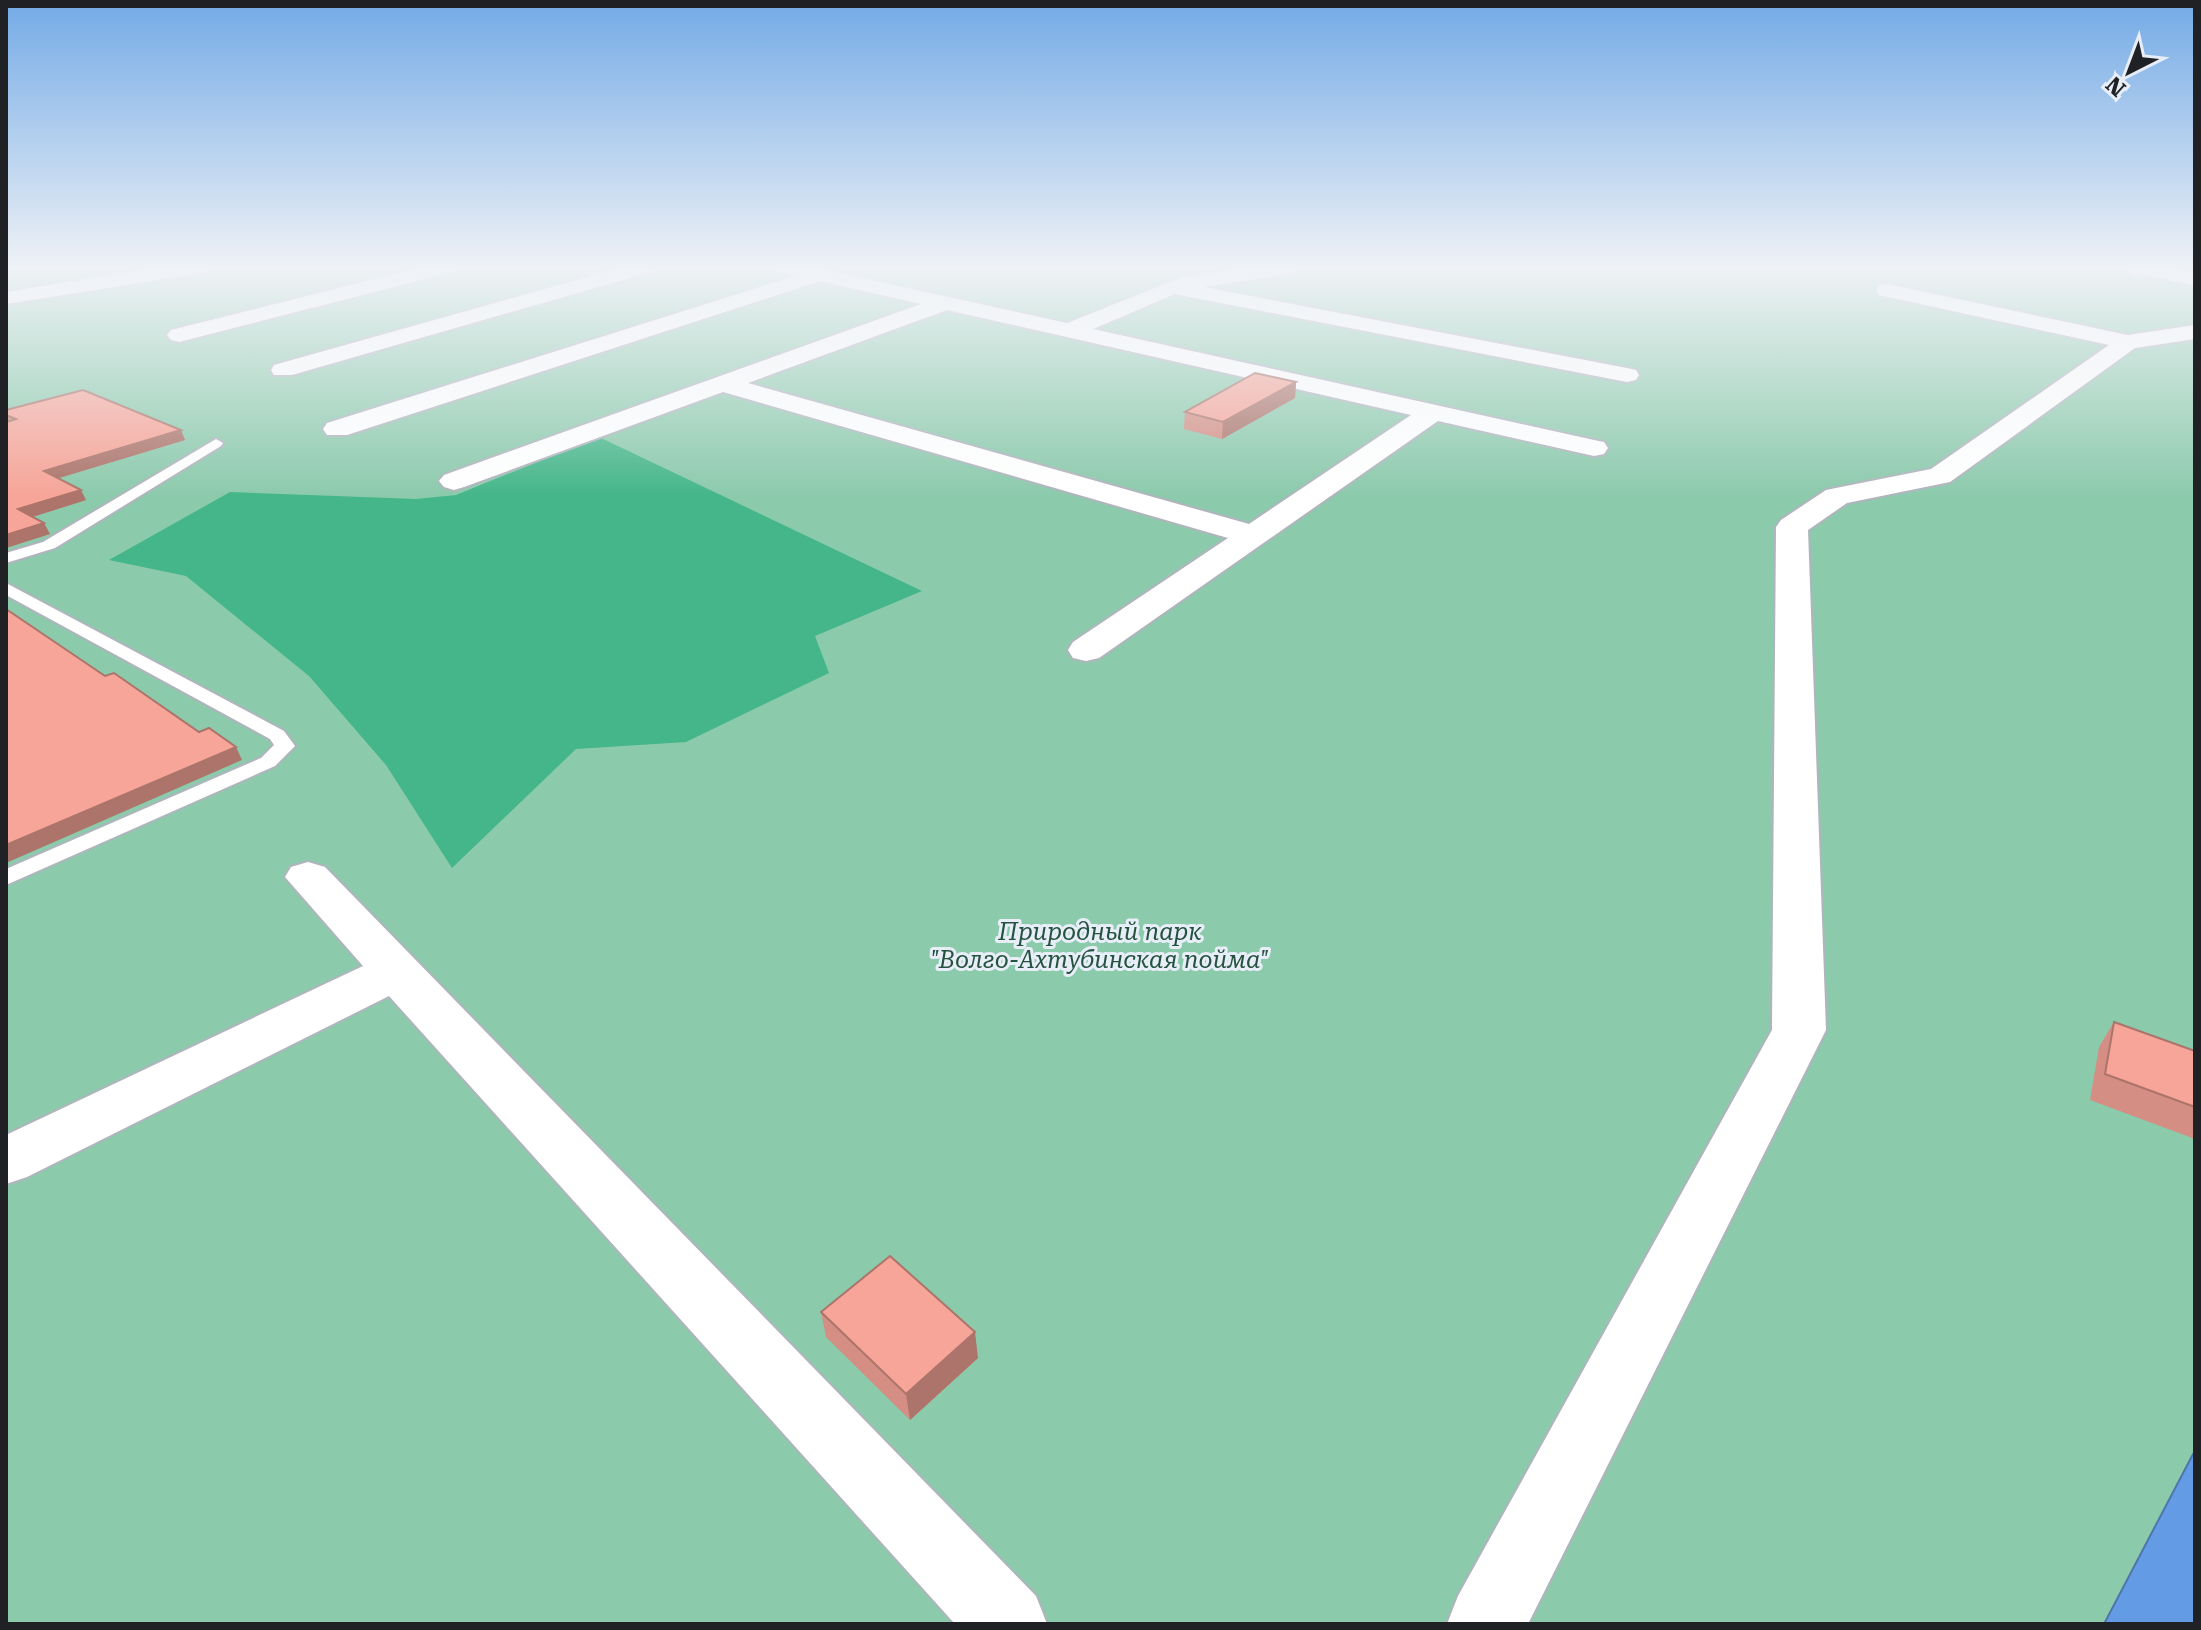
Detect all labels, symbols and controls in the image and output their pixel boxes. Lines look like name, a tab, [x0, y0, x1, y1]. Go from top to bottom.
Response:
north arrow	[2089, 32, 2169, 112]
text: N	[2101, 71, 2131, 101]
park label: Природный парк "Волго-Ахтубинская пойма"	[931, 918, 1269, 974]

